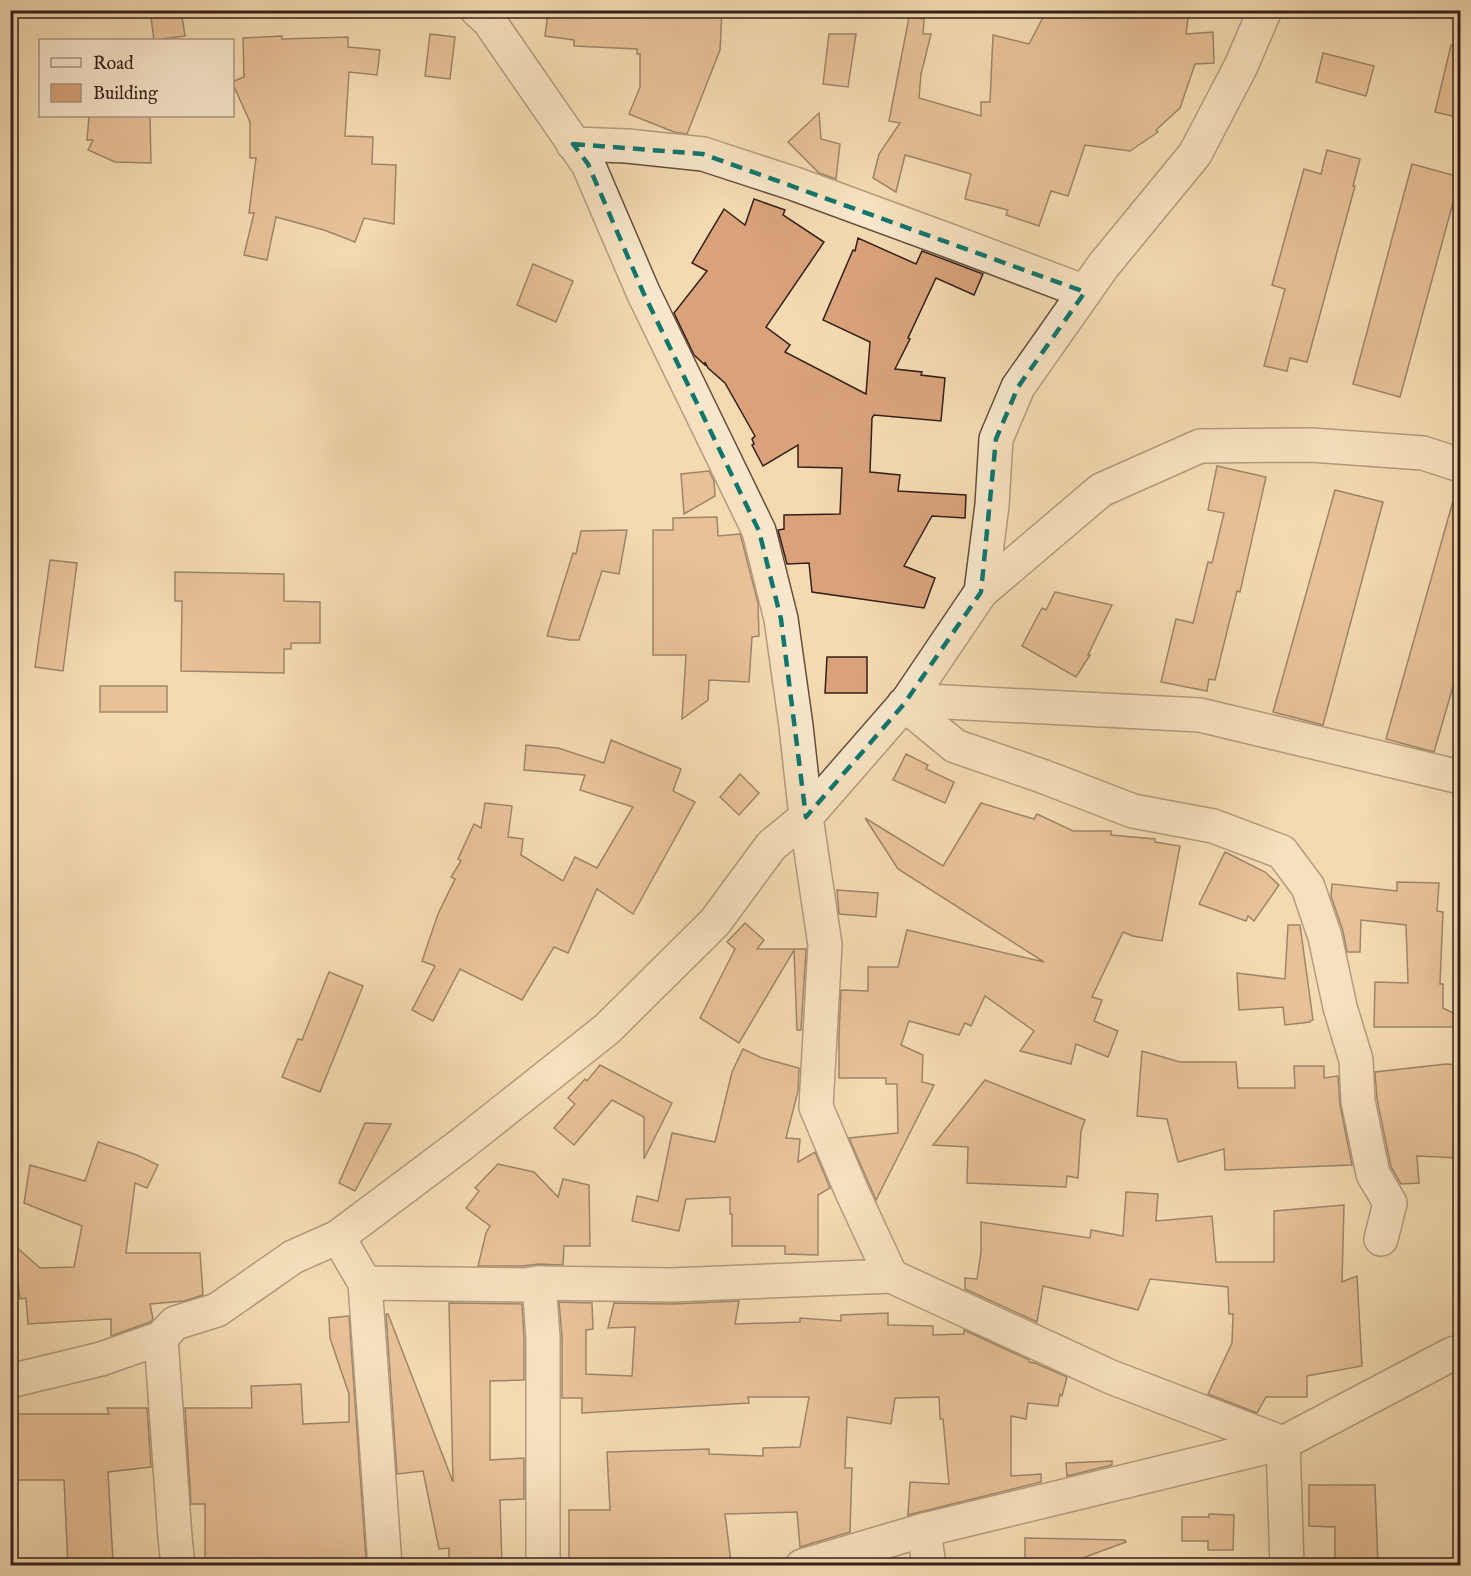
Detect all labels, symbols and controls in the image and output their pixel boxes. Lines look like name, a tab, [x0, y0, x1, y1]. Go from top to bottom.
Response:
legend	[39, 39, 234, 117]
text: Road	[93, 53, 134, 76]
text: Building	[93, 83, 158, 106]

